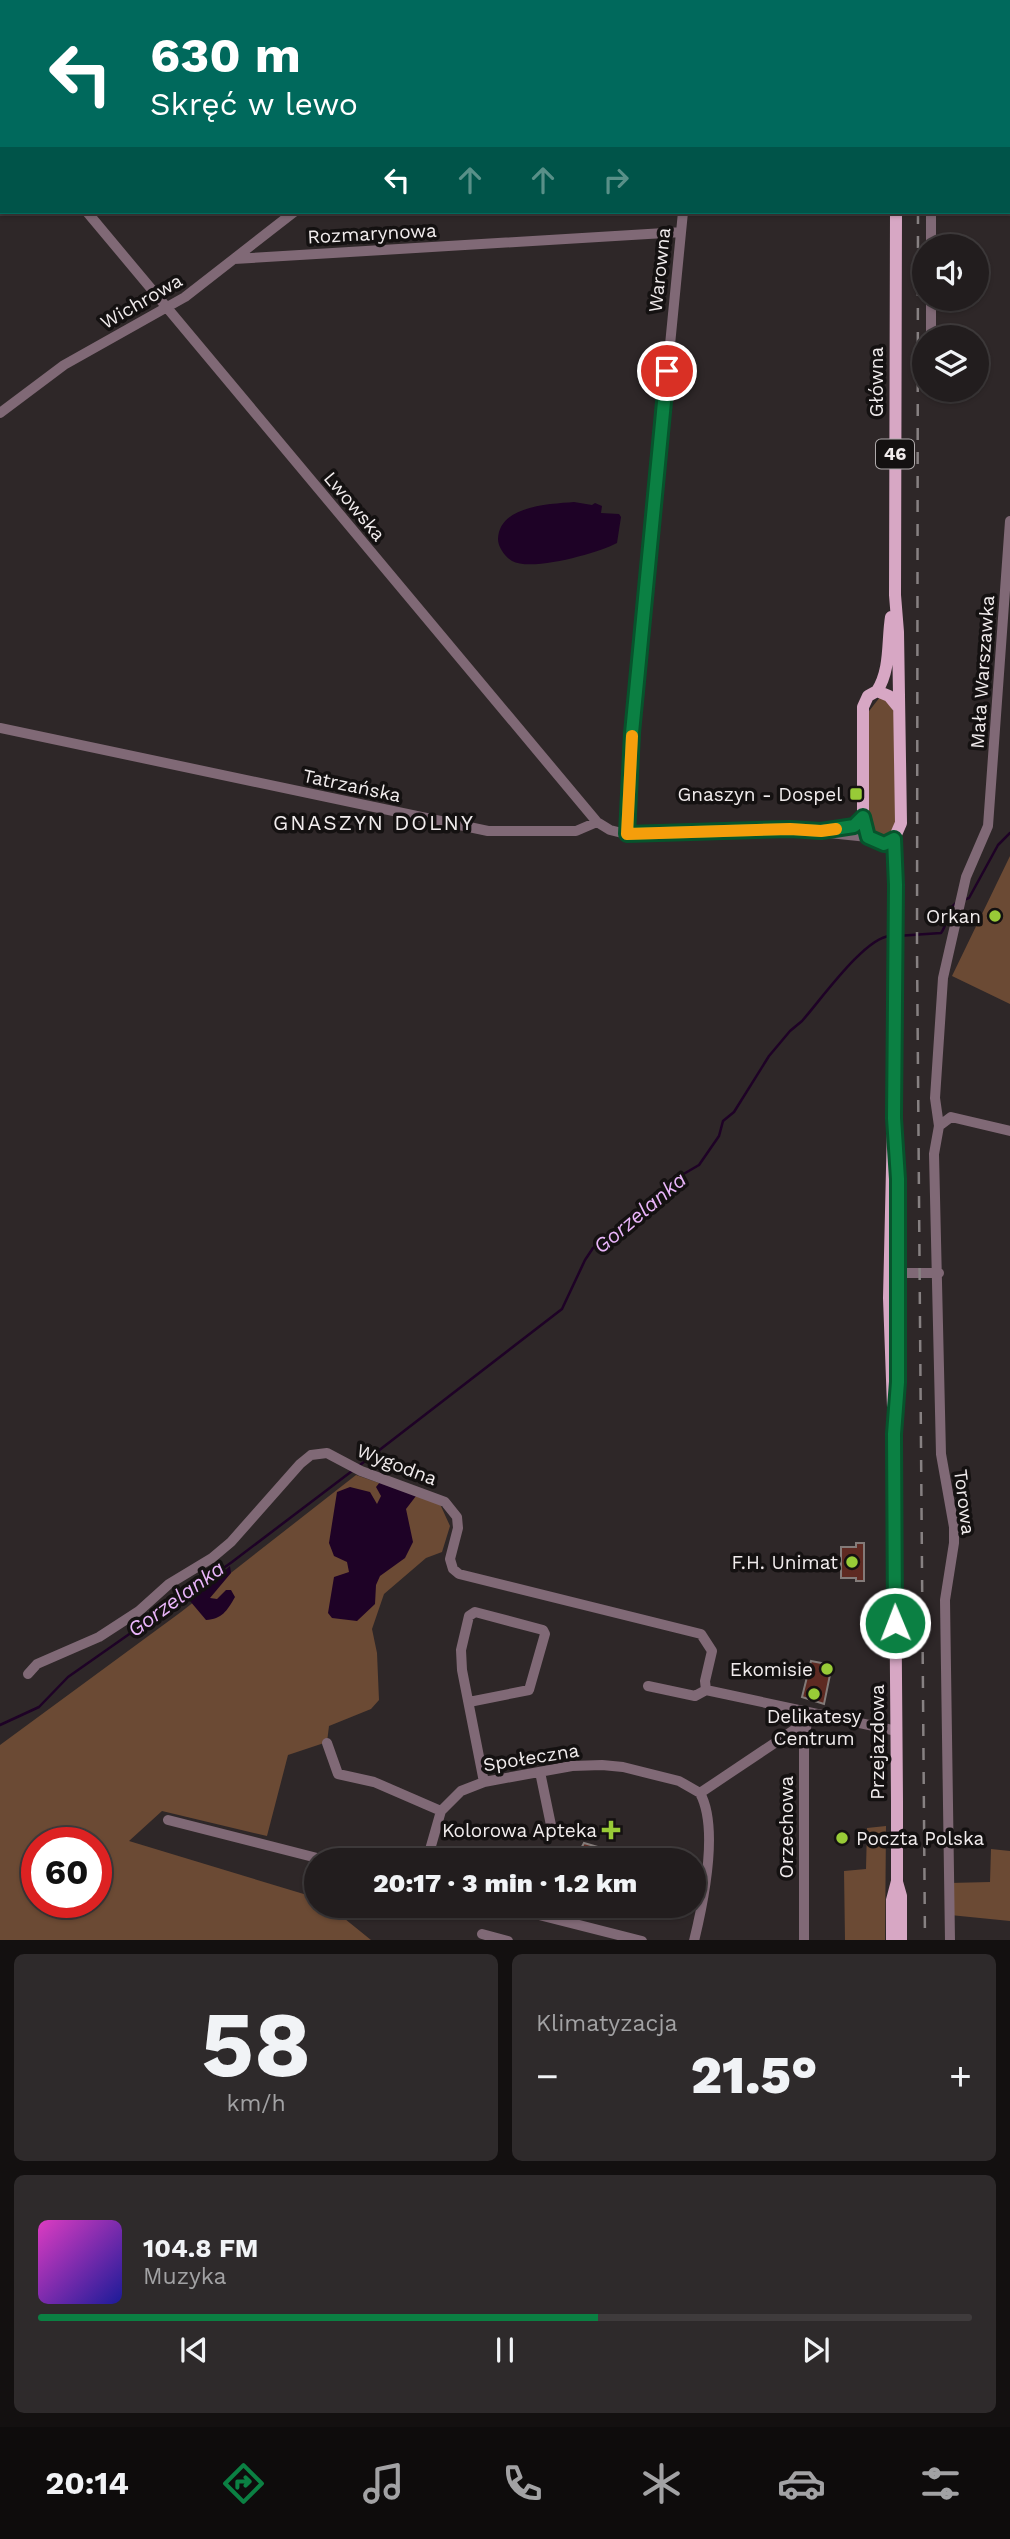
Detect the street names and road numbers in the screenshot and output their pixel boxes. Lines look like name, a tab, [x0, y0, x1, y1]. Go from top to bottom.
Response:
street label: Rozmarynowa	[307, 219, 437, 248]
street label: Warowna	[644, 226, 675, 314]
street label: Wichrowa	[96, 269, 186, 334]
street label: Główna	[865, 347, 888, 417]
road number: 46	[876, 440, 914, 468]
street label: Lwowska	[319, 467, 390, 546]
street label: Mała Warszawka	[966, 594, 999, 750]
street label: Tatrzańska	[301, 764, 403, 807]
street label: Wygodna	[353, 1439, 440, 1490]
street label: Torowa	[949, 1468, 980, 1536]
street label: Przejazdowa	[866, 1684, 889, 1800]
street label: Społeczna	[482, 1739, 581, 1776]
street label: Orzechowa	[775, 1775, 798, 1878]

